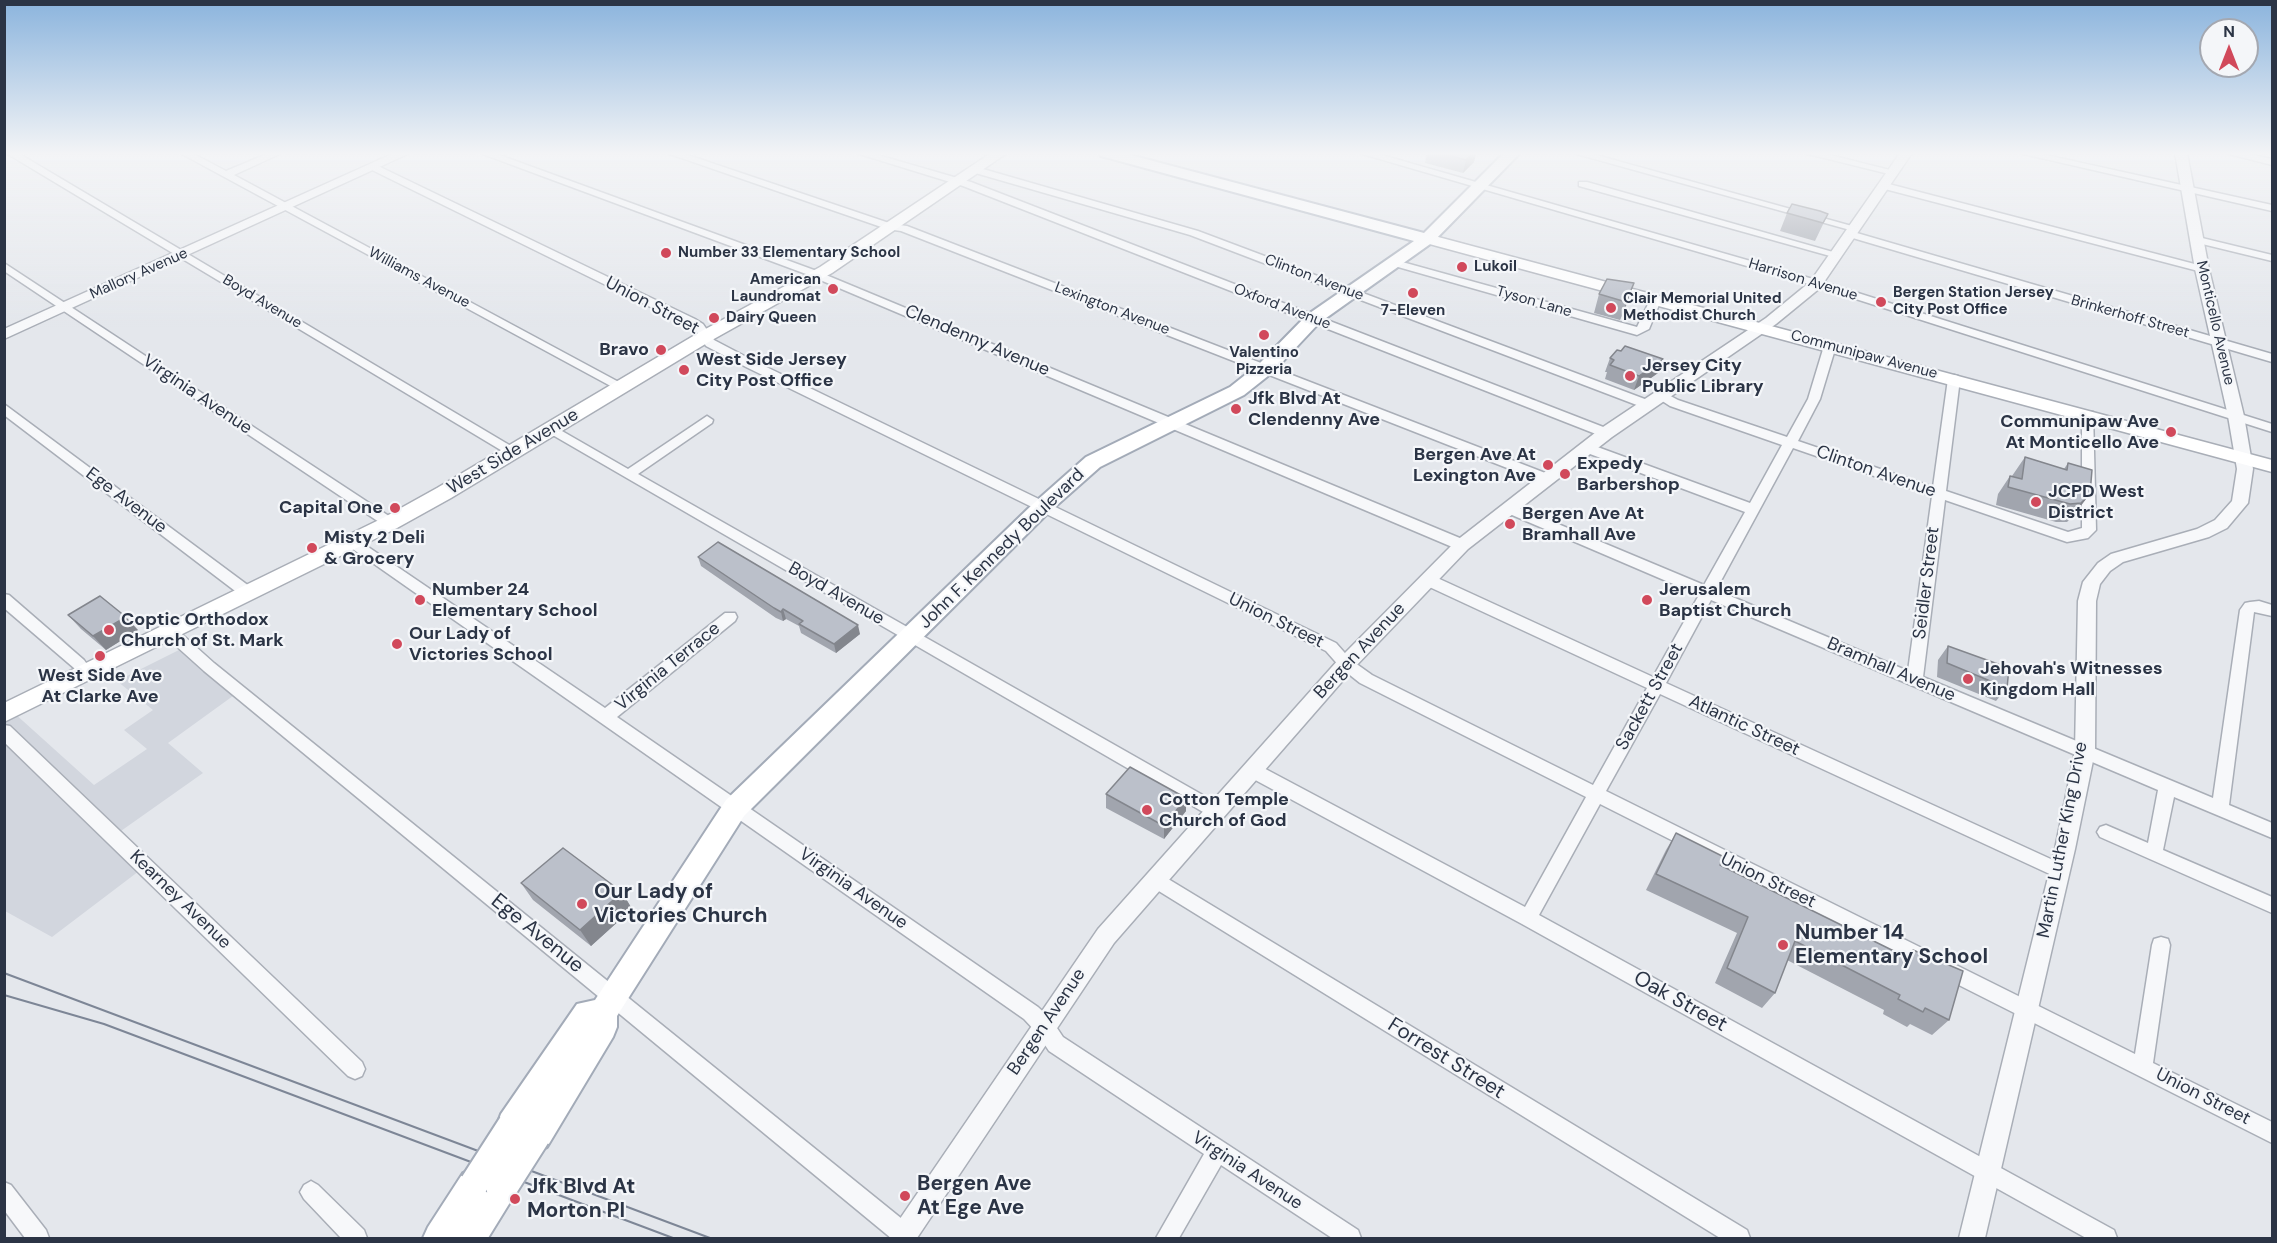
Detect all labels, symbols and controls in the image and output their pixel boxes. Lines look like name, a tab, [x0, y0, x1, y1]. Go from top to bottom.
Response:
north arrow	[2199, 18, 2259, 78]
text: N	[2223, 21, 2235, 42]
street label: Mallory Avenue	[87, 244, 191, 304]
street label: Williams Avenue	[365, 244, 473, 312]
place label: Number 33 Elementary School	[678, 244, 900, 262]
marker: Number 33 Elementary School	[659, 246, 673, 260]
street label: Clinton Avenue	[1262, 251, 1366, 305]
street label: Harrison Avenue	[1746, 255, 1860, 305]
place label: Lukoil	[1474, 258, 1517, 276]
street label: Monticello Avenue	[2192, 259, 2238, 387]
marker: Lukoil	[1455, 260, 1469, 274]
street label: Boyd Avenue	[219, 271, 305, 333]
place label: American Laundromat	[731, 271, 821, 306]
street label: Union Street	[601, 272, 703, 340]
street label: Lexington Avenue	[1052, 279, 1172, 339]
street label: Oxford Avenue	[1231, 280, 1333, 334]
marker: American Laundromat	[826, 282, 840, 296]
street label: Tyson Lane	[1494, 283, 1574, 321]
place label: Bergen Station Jersey City Post Office	[1893, 284, 2054, 319]
marker: 7-Eleven	[1406, 286, 1420, 300]
place label: Clair Memorial United Methodist Church	[1623, 290, 1782, 325]
street label: Brinkerhoff Street	[2069, 292, 2191, 342]
marker: Bergen Station Jersey City Post Office	[1874, 295, 1888, 309]
street label: Clendenny Avenue	[901, 301, 1053, 381]
marker: Clair Memorial United Methodist Church	[1604, 301, 1618, 315]
place label: 7-Eleven	[1381, 302, 1445, 320]
place label: Dairy Queen	[726, 309, 817, 327]
marker: Dairy Queen	[707, 311, 721, 325]
street label: Communipaw Avenue	[1789, 327, 1939, 383]
marker: Valentino Pizzeria	[1257, 328, 1271, 342]
place label: Bravo	[599, 339, 649, 361]
marker: Bravo	[654, 343, 668, 357]
place label: Valentino Pizzeria	[1229, 344, 1299, 379]
place label: West Side Jersey City Post Office	[696, 349, 847, 392]
street label: Virginia Avenue	[138, 350, 256, 440]
place label: Jersey City Public Library	[1642, 355, 1764, 398]
marker: West Side Jersey City Post Office	[677, 363, 691, 377]
marker: Jersey City Public Library	[1623, 369, 1637, 383]
place label: Jfk Blvd At Clendenny Ave	[1248, 388, 1380, 430]
marker: Jfk Blvd At Clendenny Ave	[1229, 402, 1243, 416]
street label: West Side Avenue	[443, 404, 583, 500]
place label: Communipaw Ave At Monticello Ave	[2000, 411, 2159, 454]
marker: Communipaw Ave At Monticello Ave	[2164, 425, 2178, 439]
street label: Clinton Avenue	[1813, 441, 1939, 503]
place label: Bergen Ave At Lexington Ave	[1413, 444, 1536, 486]
place label: Expedy Barbershop	[1577, 453, 1680, 496]
marker: Bergen Ave At Lexington Ave	[1541, 458, 1555, 472]
street label: Ege Avenue	[81, 463, 171, 539]
street label: John F. Kennedy Boulevard	[915, 464, 1089, 634]
marker: Expedy Barbershop	[1558, 467, 1572, 481]
place label: JCPD West District	[2048, 481, 2144, 524]
marker: JCPD West District	[2029, 495, 2043, 509]
place label: Capital One	[279, 497, 383, 519]
marker: Capital One	[388, 501, 402, 515]
place label: Bergen Ave At Bramhall Ave	[1522, 503, 1644, 546]
marker: Bergen Ave At Bramhall Ave	[1503, 517, 1517, 531]
street label: Seidler Street	[1909, 526, 1945, 640]
place label: Misty 2 Deli & Grocery	[324, 527, 425, 570]
marker: Misty 2 Deli & Grocery	[305, 541, 319, 555]
street label: Boyd Avenue	[784, 558, 888, 630]
place label: Number 24 Elementary School	[432, 579, 598, 622]
place label: Jerusalem Baptist Church	[1659, 579, 1791, 622]
street label: Union Street	[1225, 589, 1327, 653]
marker: Number 24 Elementary School	[413, 593, 427, 607]
marker: Jerusalem Baptist Church	[1640, 593, 1654, 607]
street label: Bergen Avenue	[1310, 598, 1410, 704]
place label: Coptic Orthodox Church of St. Mark	[121, 609, 284, 652]
street label: Virginia Terrace	[611, 618, 725, 716]
marker: Coptic Orthodox Church of St. Mark	[102, 623, 116, 637]
place label: Our Lady of Victories School	[409, 623, 553, 666]
street label: Bramhall Avenue	[1824, 633, 1958, 707]
marker: Our Lady of Victories School	[390, 637, 404, 651]
street label: Sackett Street	[1612, 640, 1688, 754]
marker: West Side Ave At Clarke Ave	[93, 649, 107, 663]
place label: Jehovah's Witnesses Kingdom Hall	[1980, 658, 2163, 700]
place label: West Side Ave At Clarke Ave	[38, 665, 162, 708]
marker: Jehovah's Witnesses Kingdom Hall	[1961, 672, 1975, 686]
street label: Atlantic Street	[1685, 691, 1803, 761]
street label: Martin Luther King Drive	[2033, 740, 2093, 940]
place label: Cotton Temple Church of God	[1159, 789, 1289, 832]
marker: Cotton Temple Church of God	[1140, 803, 1154, 817]
street label: Virginia Avenue	[795, 844, 911, 934]
street label: Kearney Avenue	[125, 846, 235, 954]
street label: Union Street	[1717, 849, 1819, 913]
place label: Our Lady of Victories Church	[594, 879, 767, 929]
street label: Ege Avenue	[486, 889, 588, 979]
marker: Our Lady of Victories Church	[575, 897, 589, 911]
place label: Number 14 Elementary School	[1795, 920, 1988, 970]
marker: Number 14 Elementary School	[1776, 938, 1790, 952]
street label: Bergen Avenue	[1003, 965, 1091, 1079]
street label: Oak Street	[1629, 966, 1731, 1038]
street label: Forrest Street	[1383, 1013, 1509, 1105]
street label: Union Street	[2152, 1064, 2254, 1130]
street label: Virginia Avenue	[1188, 1127, 1306, 1215]
place label: Bergen Ave At Ege Ave	[917, 1171, 1032, 1221]
place label: Jfk Blvd At Morton Pl	[527, 1174, 635, 1224]
marker: Bergen Ave At Ege Ave	[898, 1189, 912, 1203]
marker: Jfk Blvd At Morton Pl	[508, 1192, 522, 1206]

